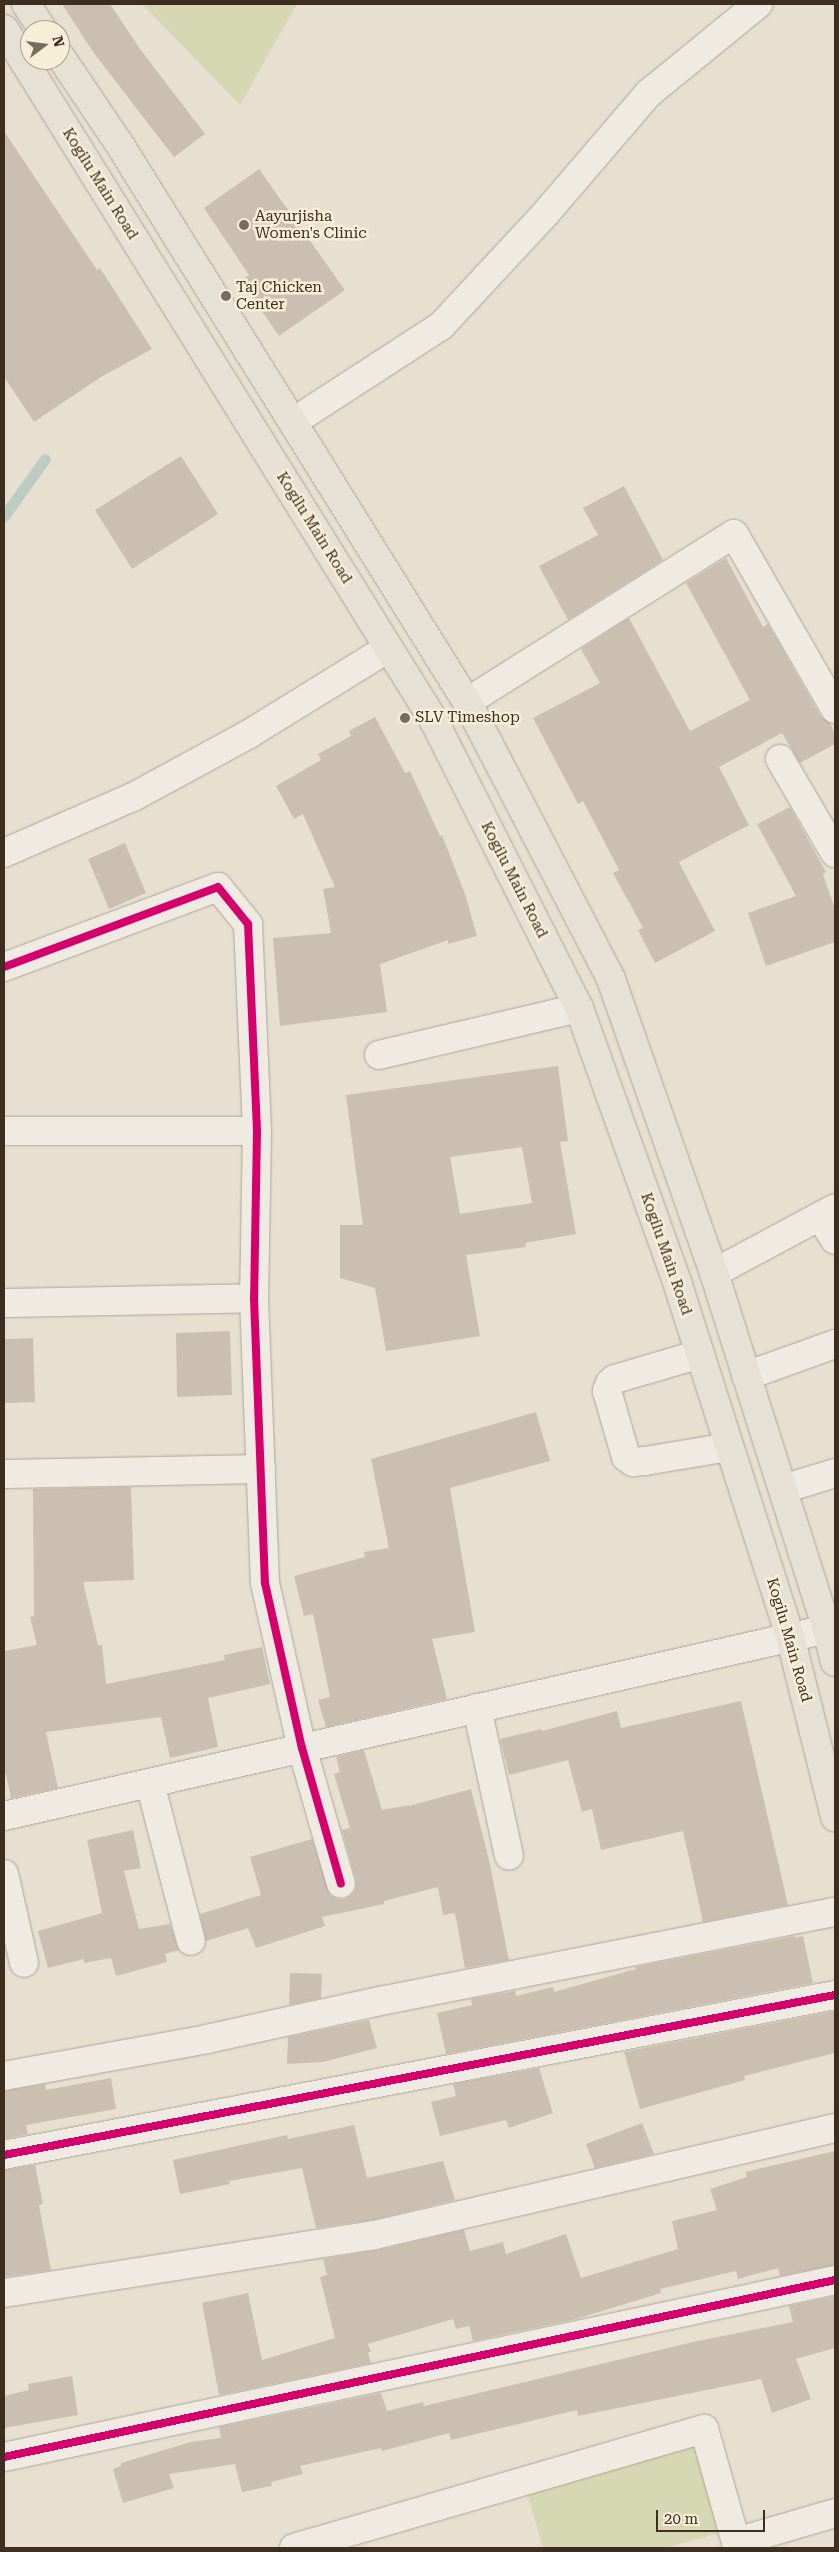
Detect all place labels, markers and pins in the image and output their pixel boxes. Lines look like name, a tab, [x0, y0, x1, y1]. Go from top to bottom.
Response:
place label: Aayurjisha Women's Clinic	[255, 207, 367, 242]
marker: Aayurjisha Women's Clinic	[237, 218, 251, 232]
place label: Taj Chicken Center	[236, 278, 322, 313]
marker: Taj Chicken Center	[220, 290, 232, 302]
place label: SLV Timeshop	[415, 709, 520, 727]
marker: SLV Timeshop	[399, 712, 411, 724]

